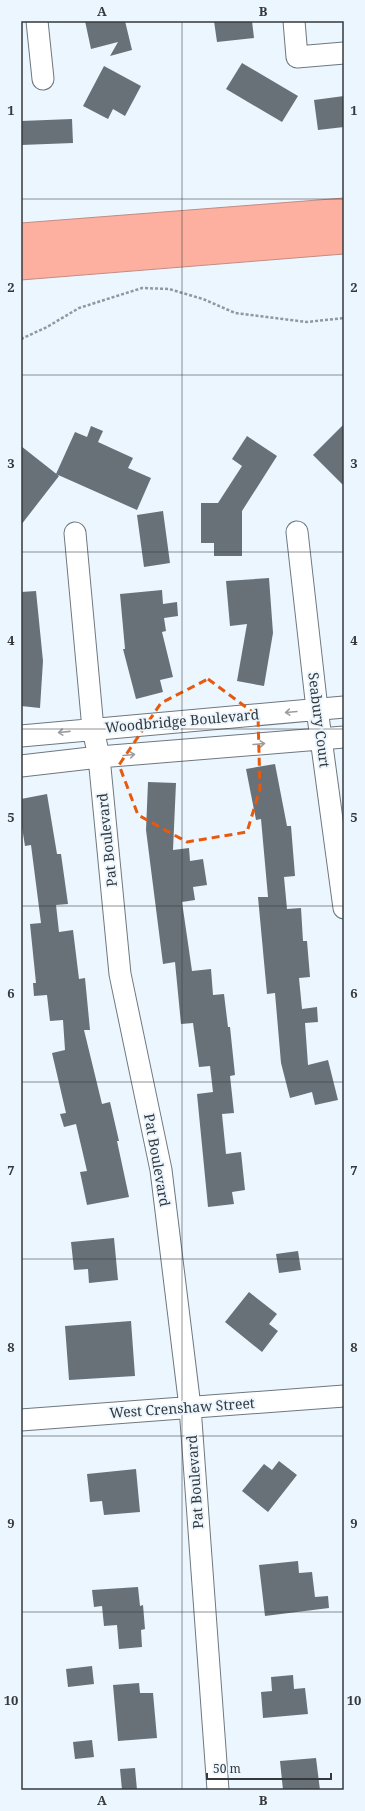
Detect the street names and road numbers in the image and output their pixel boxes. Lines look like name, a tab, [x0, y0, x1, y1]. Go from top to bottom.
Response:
street label: Seabury Court	[304, 671, 335, 769]
street label: Woodbridge Boulevard	[104, 704, 260, 737]
street label: Pat Boulevard	[92, 792, 121, 888]
street label: Pat Boulevard	[140, 1112, 175, 1208]
street label: West Crenshaw Street	[109, 1393, 255, 1422]
street label: Pat Boulevard	[182, 1434, 207, 1530]

